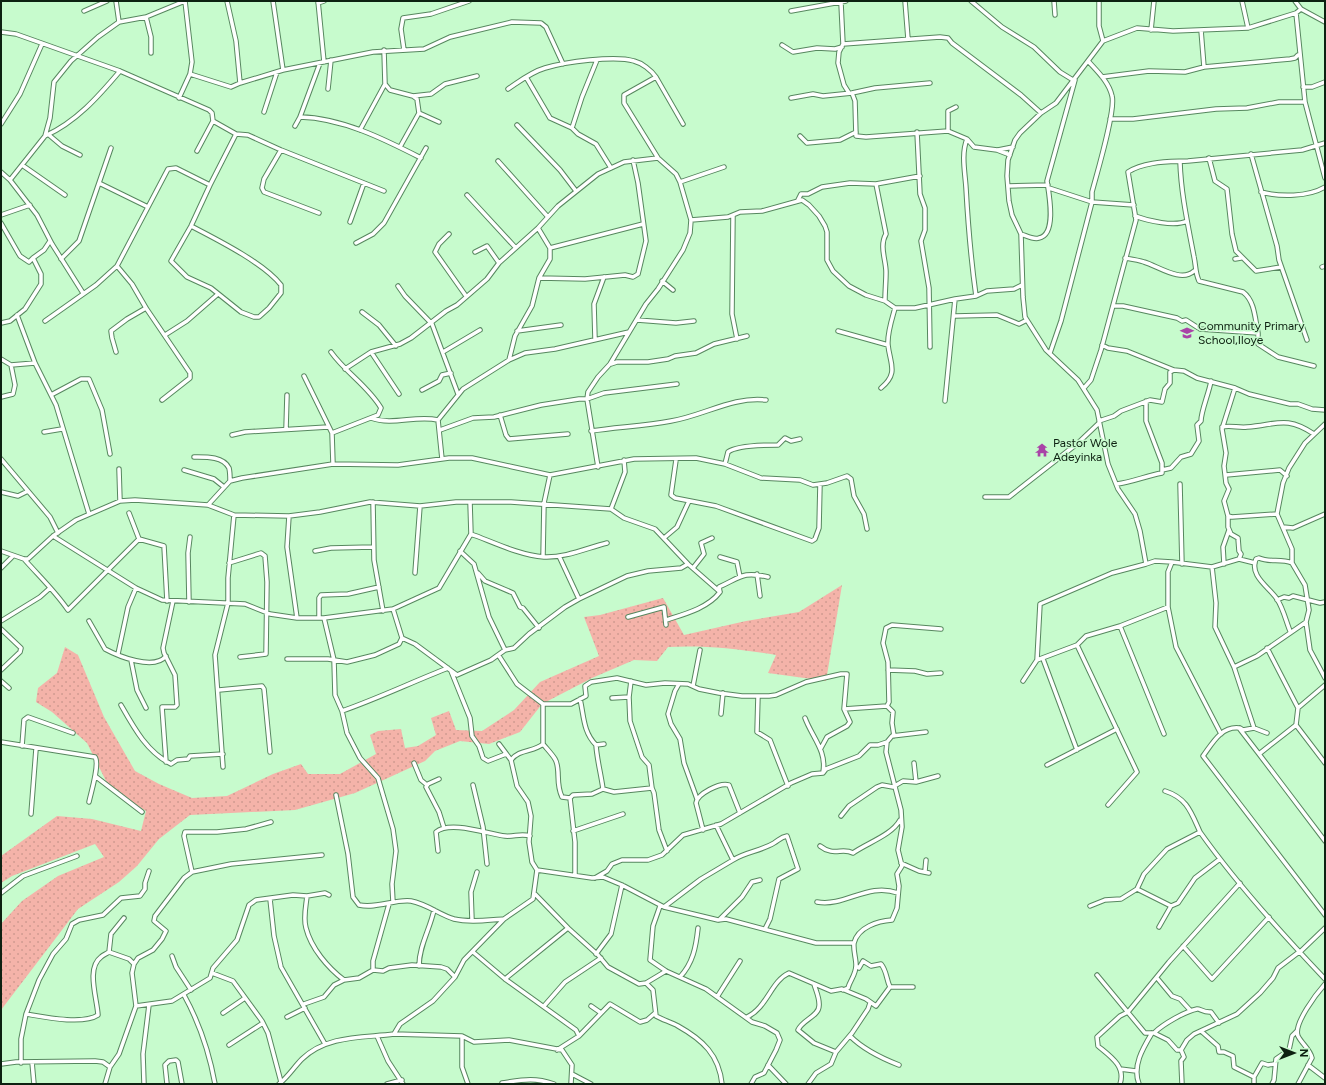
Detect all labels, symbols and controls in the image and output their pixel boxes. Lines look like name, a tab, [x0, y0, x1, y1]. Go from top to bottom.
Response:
place label: Community Primary School,Iloye	[1198, 319, 1305, 347]
school or university icon: Community Primary School,Iloye	[1179, 325, 1195, 341]
place label: Pastor Wole Adeyinka	[1053, 436, 1118, 464]
temple icon: Pastor Wole Adeyinka	[1034, 442, 1050, 458]
north arrow	[1274, 1033, 1314, 1073]
text: N	[1297, 1049, 1310, 1057]

